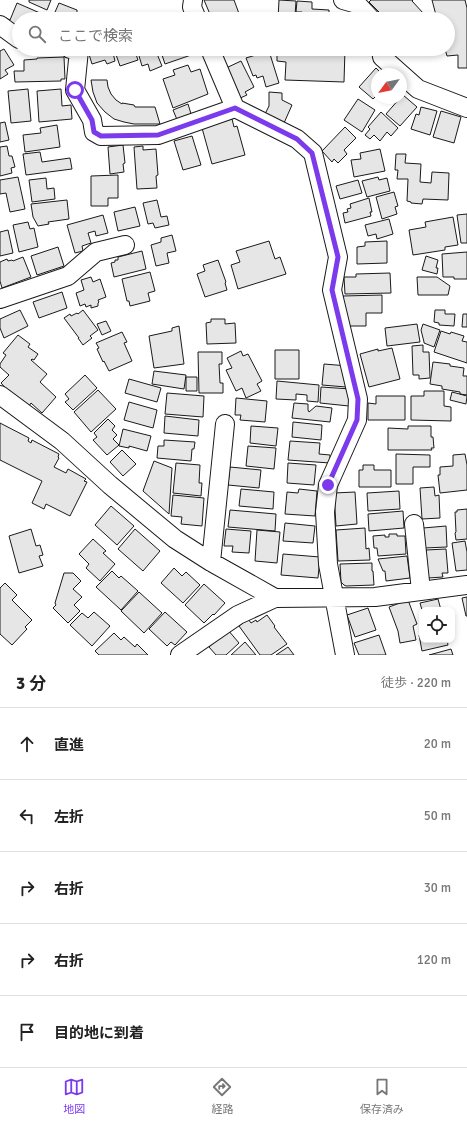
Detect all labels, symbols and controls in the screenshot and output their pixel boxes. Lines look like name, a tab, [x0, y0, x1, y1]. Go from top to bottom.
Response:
search box	[12, 12, 455, 56]
icon: search	[26, 23, 48, 45]
text: ここで検索	[58, 27, 133, 45]
north arrow	[371, 68, 407, 104]
route start	[66, 81, 84, 99]
route end	[319, 476, 337, 494]
map controls	[419, 607, 455, 643]
button: locate	[419, 607, 455, 643]
text: 3 分	[16, 673, 46, 694]
text: 徒歩 · 220 m	[381, 675, 451, 691]
icon: ahead	[16, 733, 38, 755]
text: 直進	[54, 736, 84, 754]
text: 20 m	[424, 736, 451, 752]
icon: left	[16, 805, 38, 827]
text: 左折	[54, 808, 84, 826]
text: 50 m	[424, 808, 451, 824]
icon: right	[16, 877, 38, 899]
text: 右折	[54, 880, 84, 898]
text: 30 m	[424, 880, 451, 896]
icon: right	[16, 949, 38, 971]
text: 右折	[54, 952, 84, 970]
text: 120 m	[417, 952, 451, 968]
icon: arrive	[16, 1021, 38, 1043]
text: 目的地に到着	[54, 1024, 144, 1042]
tab: 地図	[63, 1076, 85, 1116]
tab: 経路	[211, 1076, 233, 1116]
tab: 保存済み	[360, 1076, 404, 1116]

